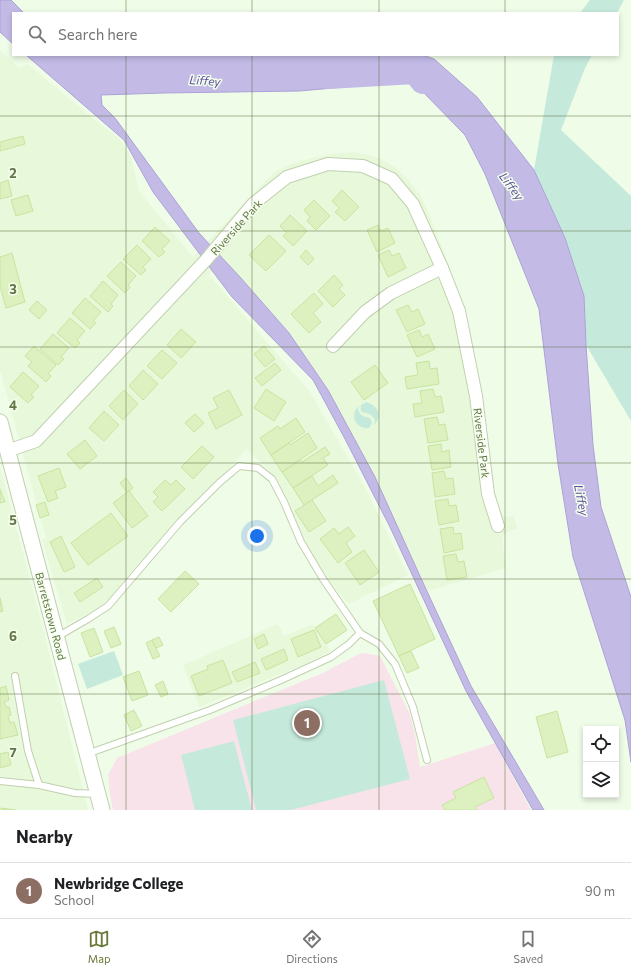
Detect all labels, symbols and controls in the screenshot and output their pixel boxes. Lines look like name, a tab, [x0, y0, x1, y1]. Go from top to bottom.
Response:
search box	[12, 12, 619, 56]
icon: search	[26, 23, 48, 45]
text: Search here	[58, 25, 137, 43]
water label: Liffey	[189, 72, 222, 88]
text: 2	[9, 165, 17, 181]
water label: Liffey	[497, 169, 527, 203]
street label: Riverside Park	[207, 196, 265, 258]
text: 3	[9, 281, 17, 297]
text: 4	[9, 397, 17, 413]
street label: Riverside Park	[471, 407, 493, 479]
water label: Liffey	[572, 483, 592, 517]
text: 5	[9, 512, 17, 528]
your location	[247, 526, 267, 546]
street label: Barretstown Road	[33, 571, 69, 661]
text: 6	[9, 628, 17, 644]
pin: 1	[294, 708, 320, 738]
map controls	[583, 726, 619, 798]
button: locate	[583, 726, 619, 762]
text: 7	[9, 744, 17, 760]
button: layers	[583, 762, 619, 798]
text: Nearby	[16, 826, 73, 847]
text: Newbridge College	[54, 874, 184, 892]
text: 1	[26, 883, 32, 899]
text: 90 m	[585, 883, 615, 899]
text: School	[54, 892, 94, 908]
tab: Map	[88, 928, 111, 965]
tab: Directions	[286, 928, 338, 965]
tab: Saved	[513, 928, 543, 965]

